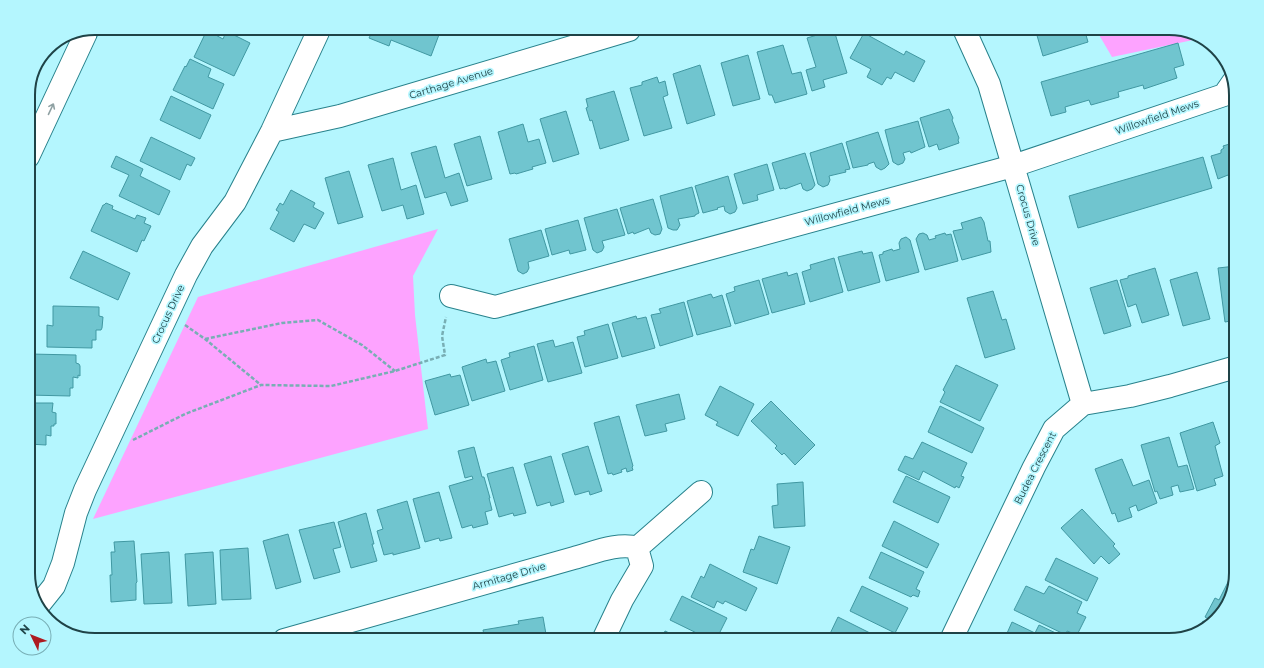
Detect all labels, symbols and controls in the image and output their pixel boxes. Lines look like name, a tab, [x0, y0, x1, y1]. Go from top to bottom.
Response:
street label: Carthage Avenue	[407, 64, 495, 102]
street label: Willowfield Mews	[1114, 97, 1200, 137]
one-way arrow	[48, 103, 55, 115]
street label: Crocus Drive	[1013, 183, 1043, 247]
street label: Willowfield Mews	[803, 193, 891, 229]
street label: Crocus Drive	[149, 283, 187, 345]
street label: Budea Crescent	[1011, 430, 1059, 506]
street label: Armitage Drive	[471, 559, 547, 593]
north arrow	[12, 616, 52, 656]
text: N	[17, 621, 33, 637]

